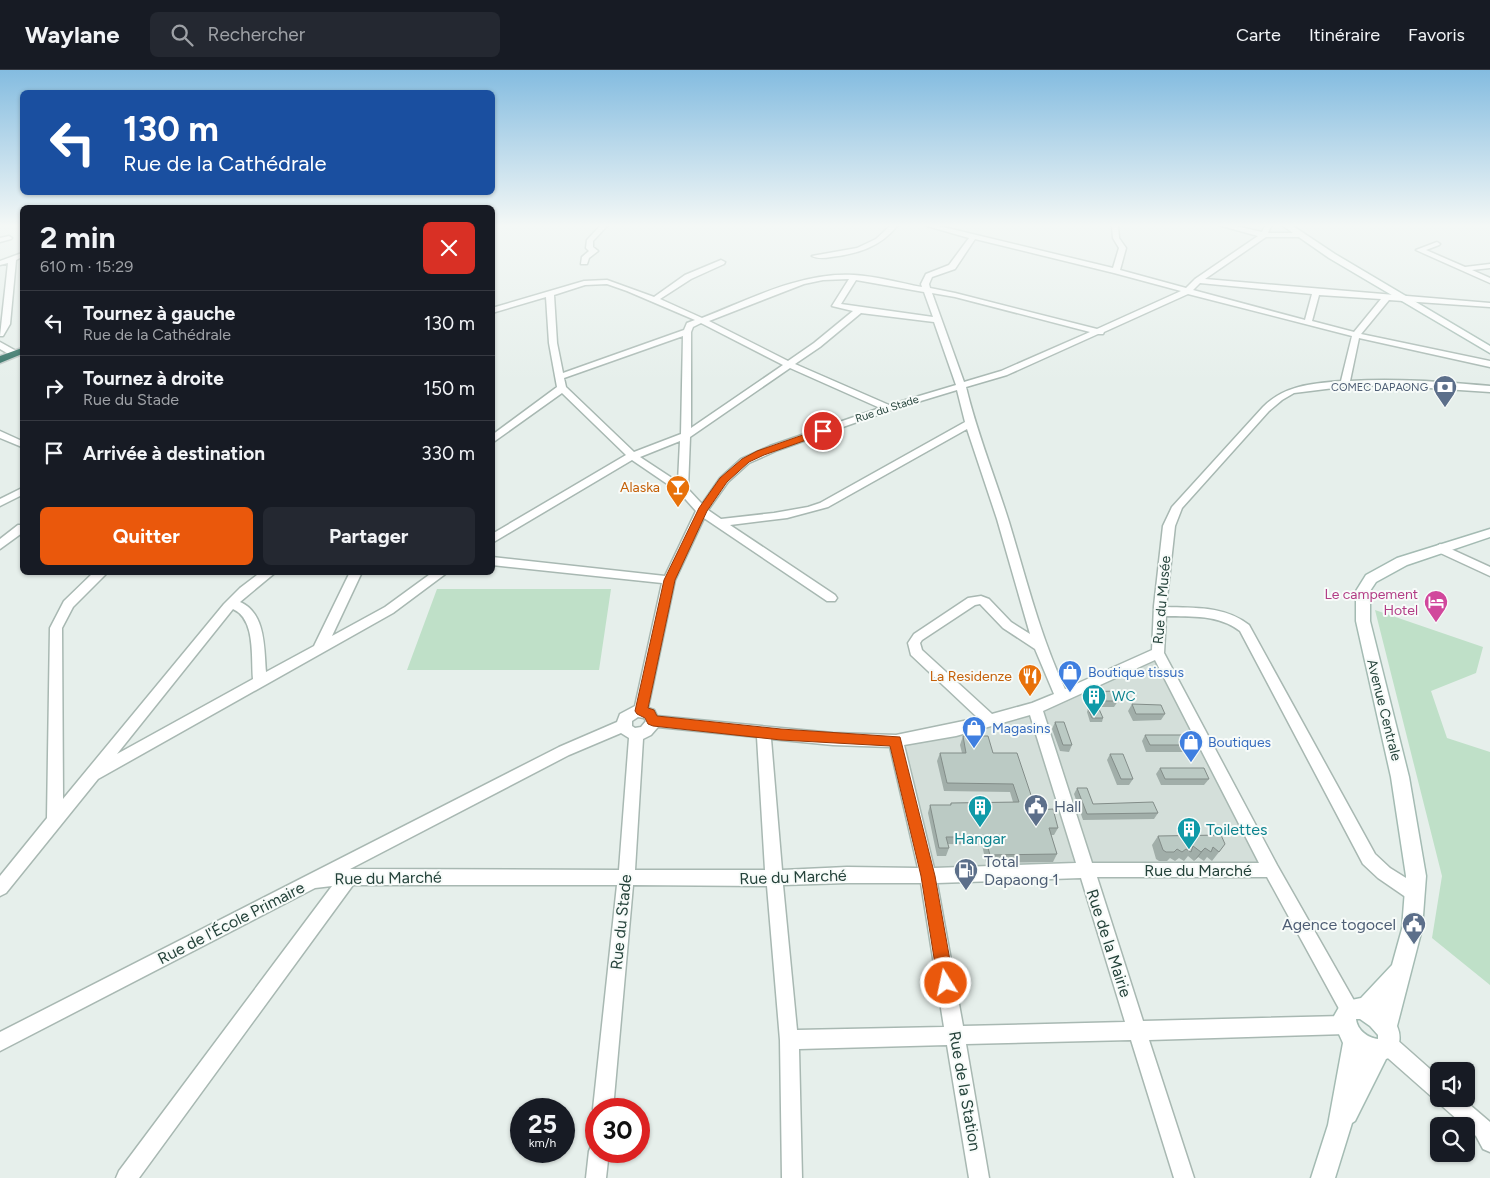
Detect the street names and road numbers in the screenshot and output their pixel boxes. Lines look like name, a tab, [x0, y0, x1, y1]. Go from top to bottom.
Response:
street label: Rue du Stade	[854, 393, 920, 425]
street label: Rue du Musée	[1150, 555, 1174, 645]
street label: Avenue Centrale	[1363, 657, 1405, 763]
street label: Rue du Marché	[1144, 861, 1252, 880]
street label: Rue du Marché	[739, 866, 847, 888]
street label: Rue du Marché	[334, 868, 442, 888]
street label: Rue du Stade	[607, 873, 635, 971]
street label: Rue de l'École Primaire	[155, 878, 308, 968]
street label: Rue de la Mairie	[1083, 887, 1136, 1000]
street label: Rue de la Station	[945, 1030, 985, 1152]

